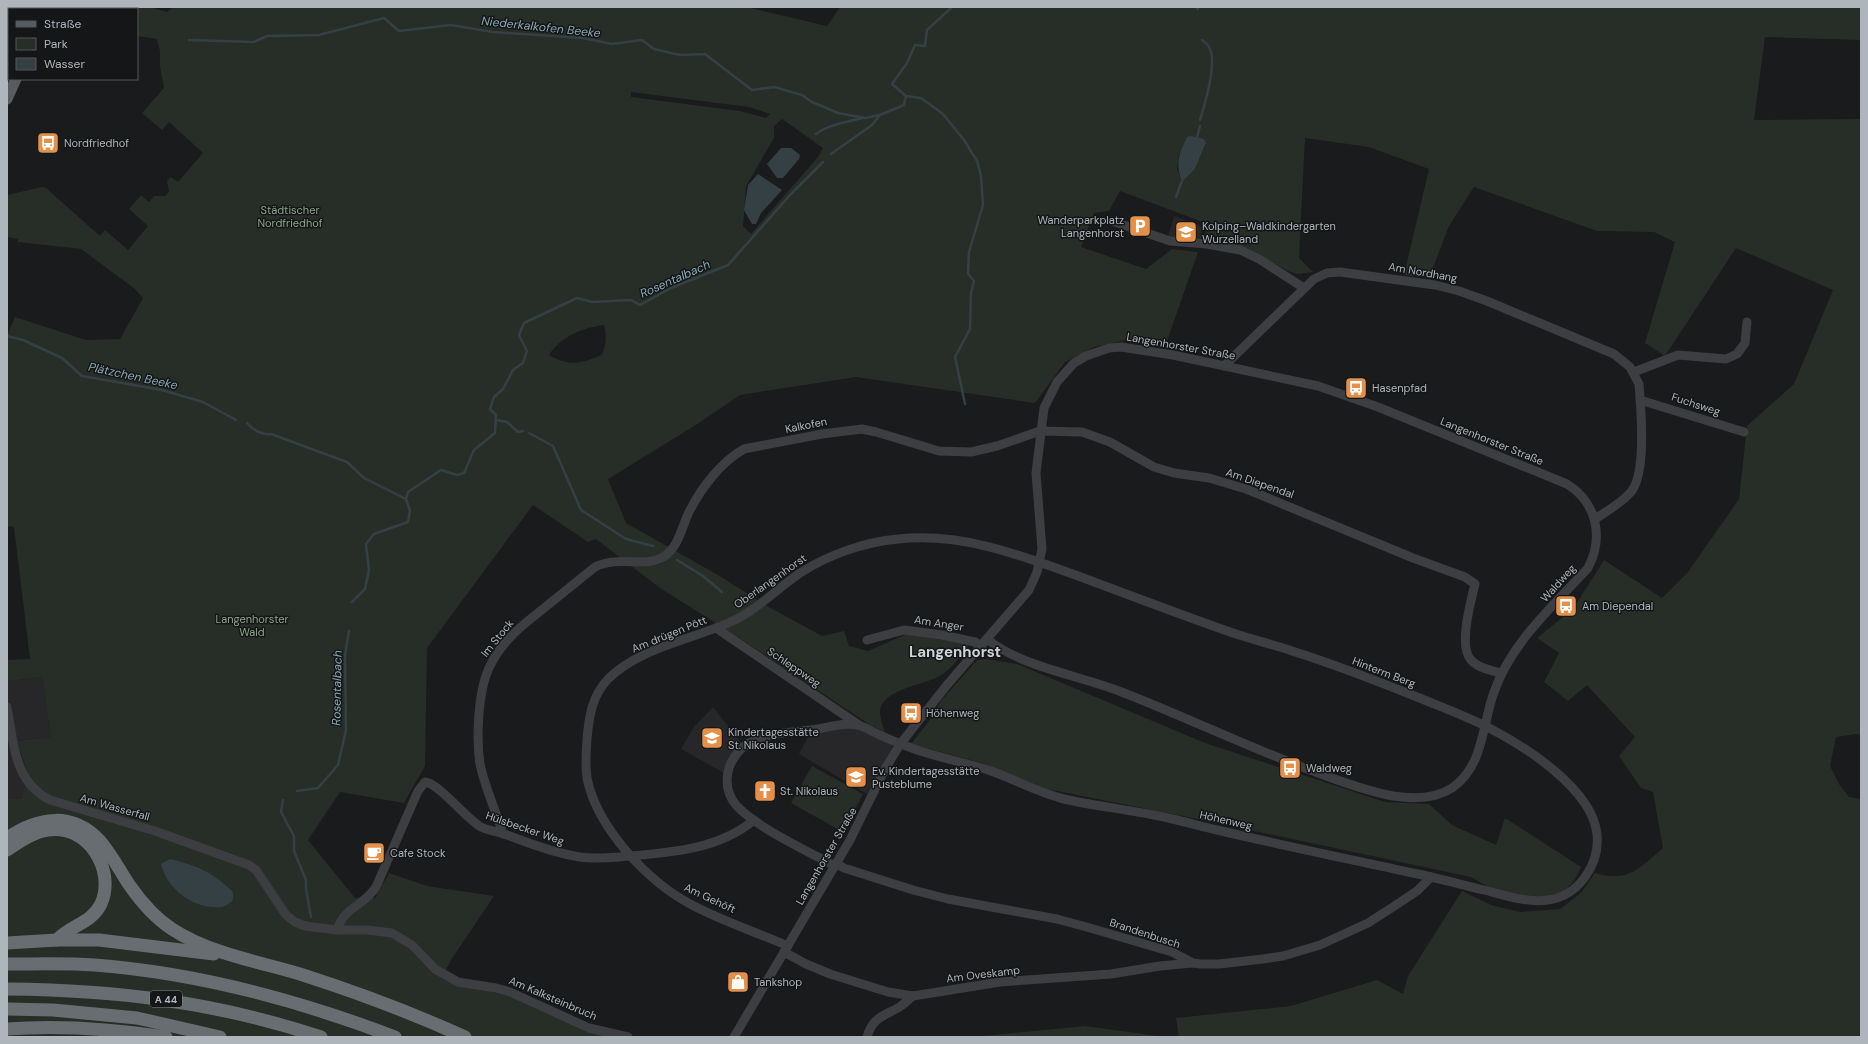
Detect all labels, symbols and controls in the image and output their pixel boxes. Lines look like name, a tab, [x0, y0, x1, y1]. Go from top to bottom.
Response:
legend	[8, 8, 138, 80]
water label: Niederkalkofen Beeke	[481, 13, 602, 41]
text: Straße	[44, 16, 81, 32]
text: Park	[44, 36, 68, 52]
text: Wasser	[44, 56, 85, 72]
bus stop icon: Nordfriedhof	[35, 130, 61, 156]
place label: Nordfriedhof	[64, 136, 129, 150]
park label: Städtischer Nordfriedhof	[257, 203, 323, 230]
place label: Wanderparkplatz Langenhorst	[1037, 213, 1124, 240]
parking icon: Wanderparkplatz Langenhorst	[1127, 213, 1153, 239]
school or university icon: Kolping–Waldkindergarten Wurzelland	[1173, 219, 1199, 245]
place label: Kolping–Waldkindergarten Wurzelland	[1202, 219, 1336, 246]
water label: Rosentalbach	[637, 256, 713, 302]
street label: Am Nordhang	[1387, 259, 1459, 285]
street label: Langenhorster Straße	[1125, 330, 1237, 362]
water label: Plätzchen Beeke	[87, 359, 179, 393]
bus stop icon: Hasenpfad	[1343, 375, 1369, 401]
place label: Hasenpfad	[1372, 381, 1427, 395]
street label: Fuchsweg	[1670, 390, 1722, 418]
street label: Kalkofen	[784, 414, 828, 436]
street label: Langenhorster Straße	[1438, 414, 1546, 468]
street label: Am Diependal	[1224, 465, 1296, 501]
street label: Oberlangenhorst	[731, 551, 809, 611]
street label: Waldweg	[1537, 561, 1579, 605]
bus stop icon: Am Diependal	[1553, 593, 1579, 619]
place label: Am Diependal	[1582, 599, 1653, 613]
park label: Langenhorster Wald	[215, 612, 289, 639]
street label: Am Anger	[913, 612, 965, 634]
street label: Am drügen Pött	[629, 613, 709, 655]
street label: Im Stock	[478, 616, 517, 660]
district label: Langenhorst	[909, 642, 1001, 662]
street label: Schleppweg	[764, 644, 824, 690]
water label: Rosentalbach	[328, 650, 346, 726]
street label: Hinterm Berg	[1350, 654, 1418, 690]
bus stop icon: Höhenweg	[898, 700, 924, 726]
place label: Höhenweg	[926, 706, 979, 720]
school or university icon: Kindertagesstätte St. Nikolaus	[699, 725, 725, 751]
place label: Kindertagesstätte St. Nikolaus	[728, 725, 819, 752]
bus stop icon: Waldweg	[1277, 755, 1303, 781]
place label: Waldweg	[1306, 761, 1352, 775]
school or university icon: Ev. Kindertagesstätte Pusteblume	[843, 764, 869, 790]
place label: Ev. Kindertagesstätte Pusteblume	[872, 764, 979, 791]
church icon: St. Nikolaus	[752, 778, 778, 804]
place label: St. Nikolaus	[780, 784, 838, 798]
street label: Am Wasserfall	[79, 790, 151, 824]
street label: Langenhorster Straße	[792, 805, 860, 907]
street label: Höhenweg	[1198, 807, 1254, 833]
street label: Hülsbecker Weg	[484, 808, 566, 848]
cafe icon: Cafe Stock	[361, 840, 387, 866]
place label: Cafe Stock	[390, 846, 446, 860]
street label: Am Gehöft	[682, 880, 738, 916]
street label: Brandenbusch	[1108, 915, 1182, 951]
street label: Am Oveskamp	[945, 963, 1021, 985]
shop icon: Tankshop	[725, 969, 751, 995]
street label: Am Kalksteinbruch	[507, 973, 599, 1023]
place label: Tankshop	[754, 975, 802, 989]
road number: A 44	[150, 991, 182, 1007]

